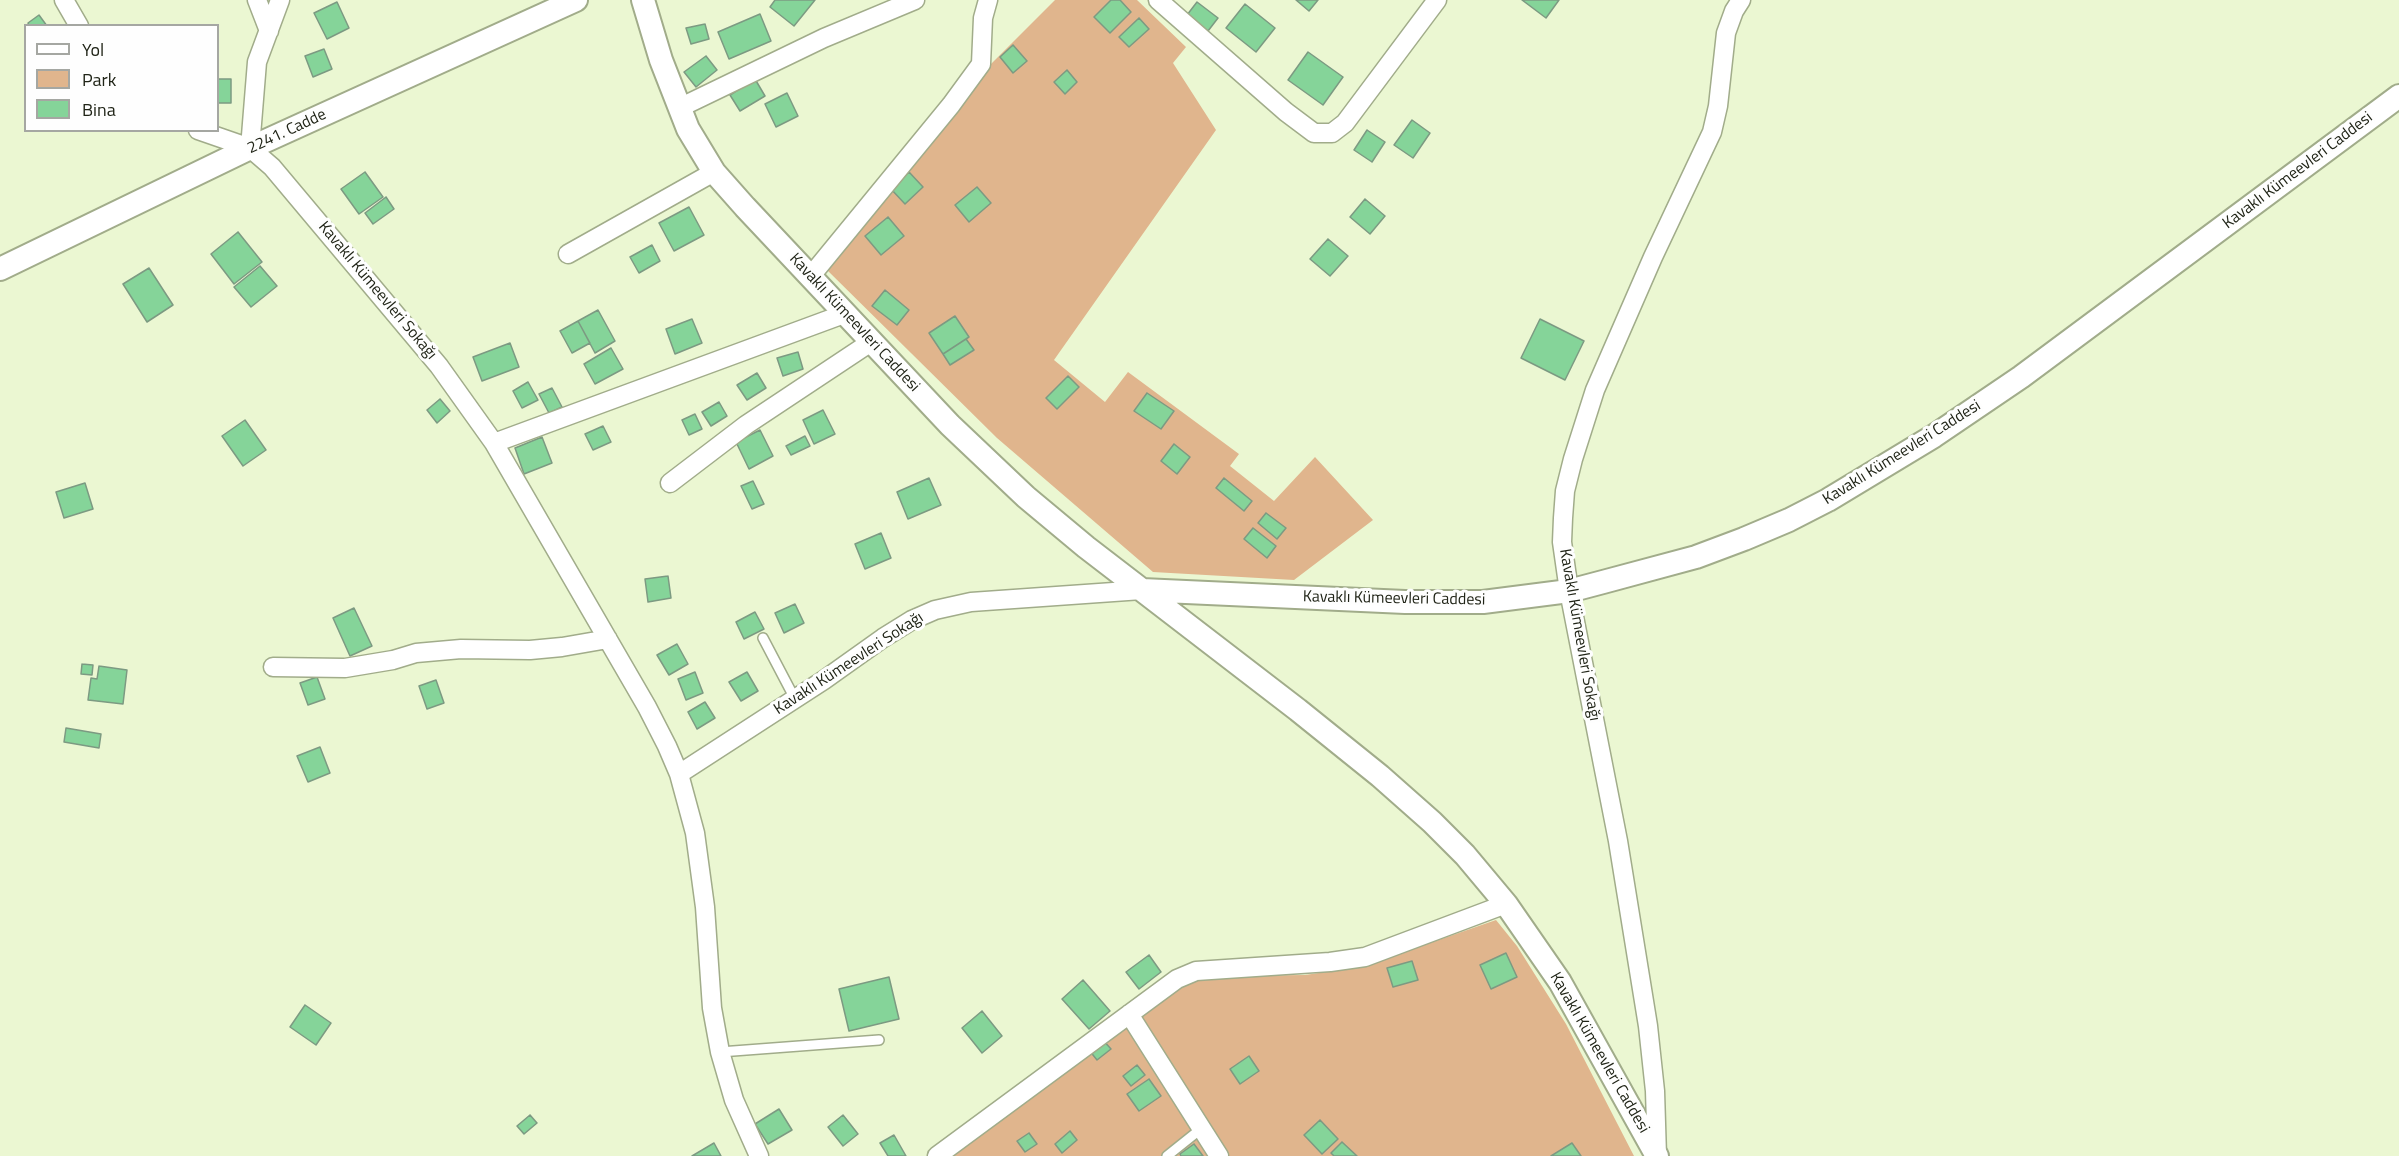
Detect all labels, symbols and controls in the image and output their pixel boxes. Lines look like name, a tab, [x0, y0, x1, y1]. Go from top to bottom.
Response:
legend	[24, 24, 219, 132]
text: Yol	[82, 36, 104, 63]
text: Park	[82, 66, 116, 93]
text: Bina	[82, 96, 116, 123]
street label: 2241. Cadde	[245, 105, 329, 159]
street label: Kavaklı Kümeevleri Caddesi	[2219, 108, 2377, 234]
street label: Kavaklı Kümeevleri Sokağı	[314, 218, 440, 364]
street label: Kavaklı Kümeevleri Caddesi	[785, 250, 923, 396]
street label: Kavaklı Kümeevleri Caddesi	[1820, 397, 1984, 509]
street label: Kavaklı Kümeevleri Sokağı	[1554, 547, 1604, 723]
street label: Kavaklı Kümeevleri Caddesi	[1303, 588, 1485, 610]
street label: Kavaklı Kümeevleri Sokağı	[771, 608, 927, 720]
street label: Kavaklı Kümeevleri Caddesi	[1545, 969, 1653, 1137]

